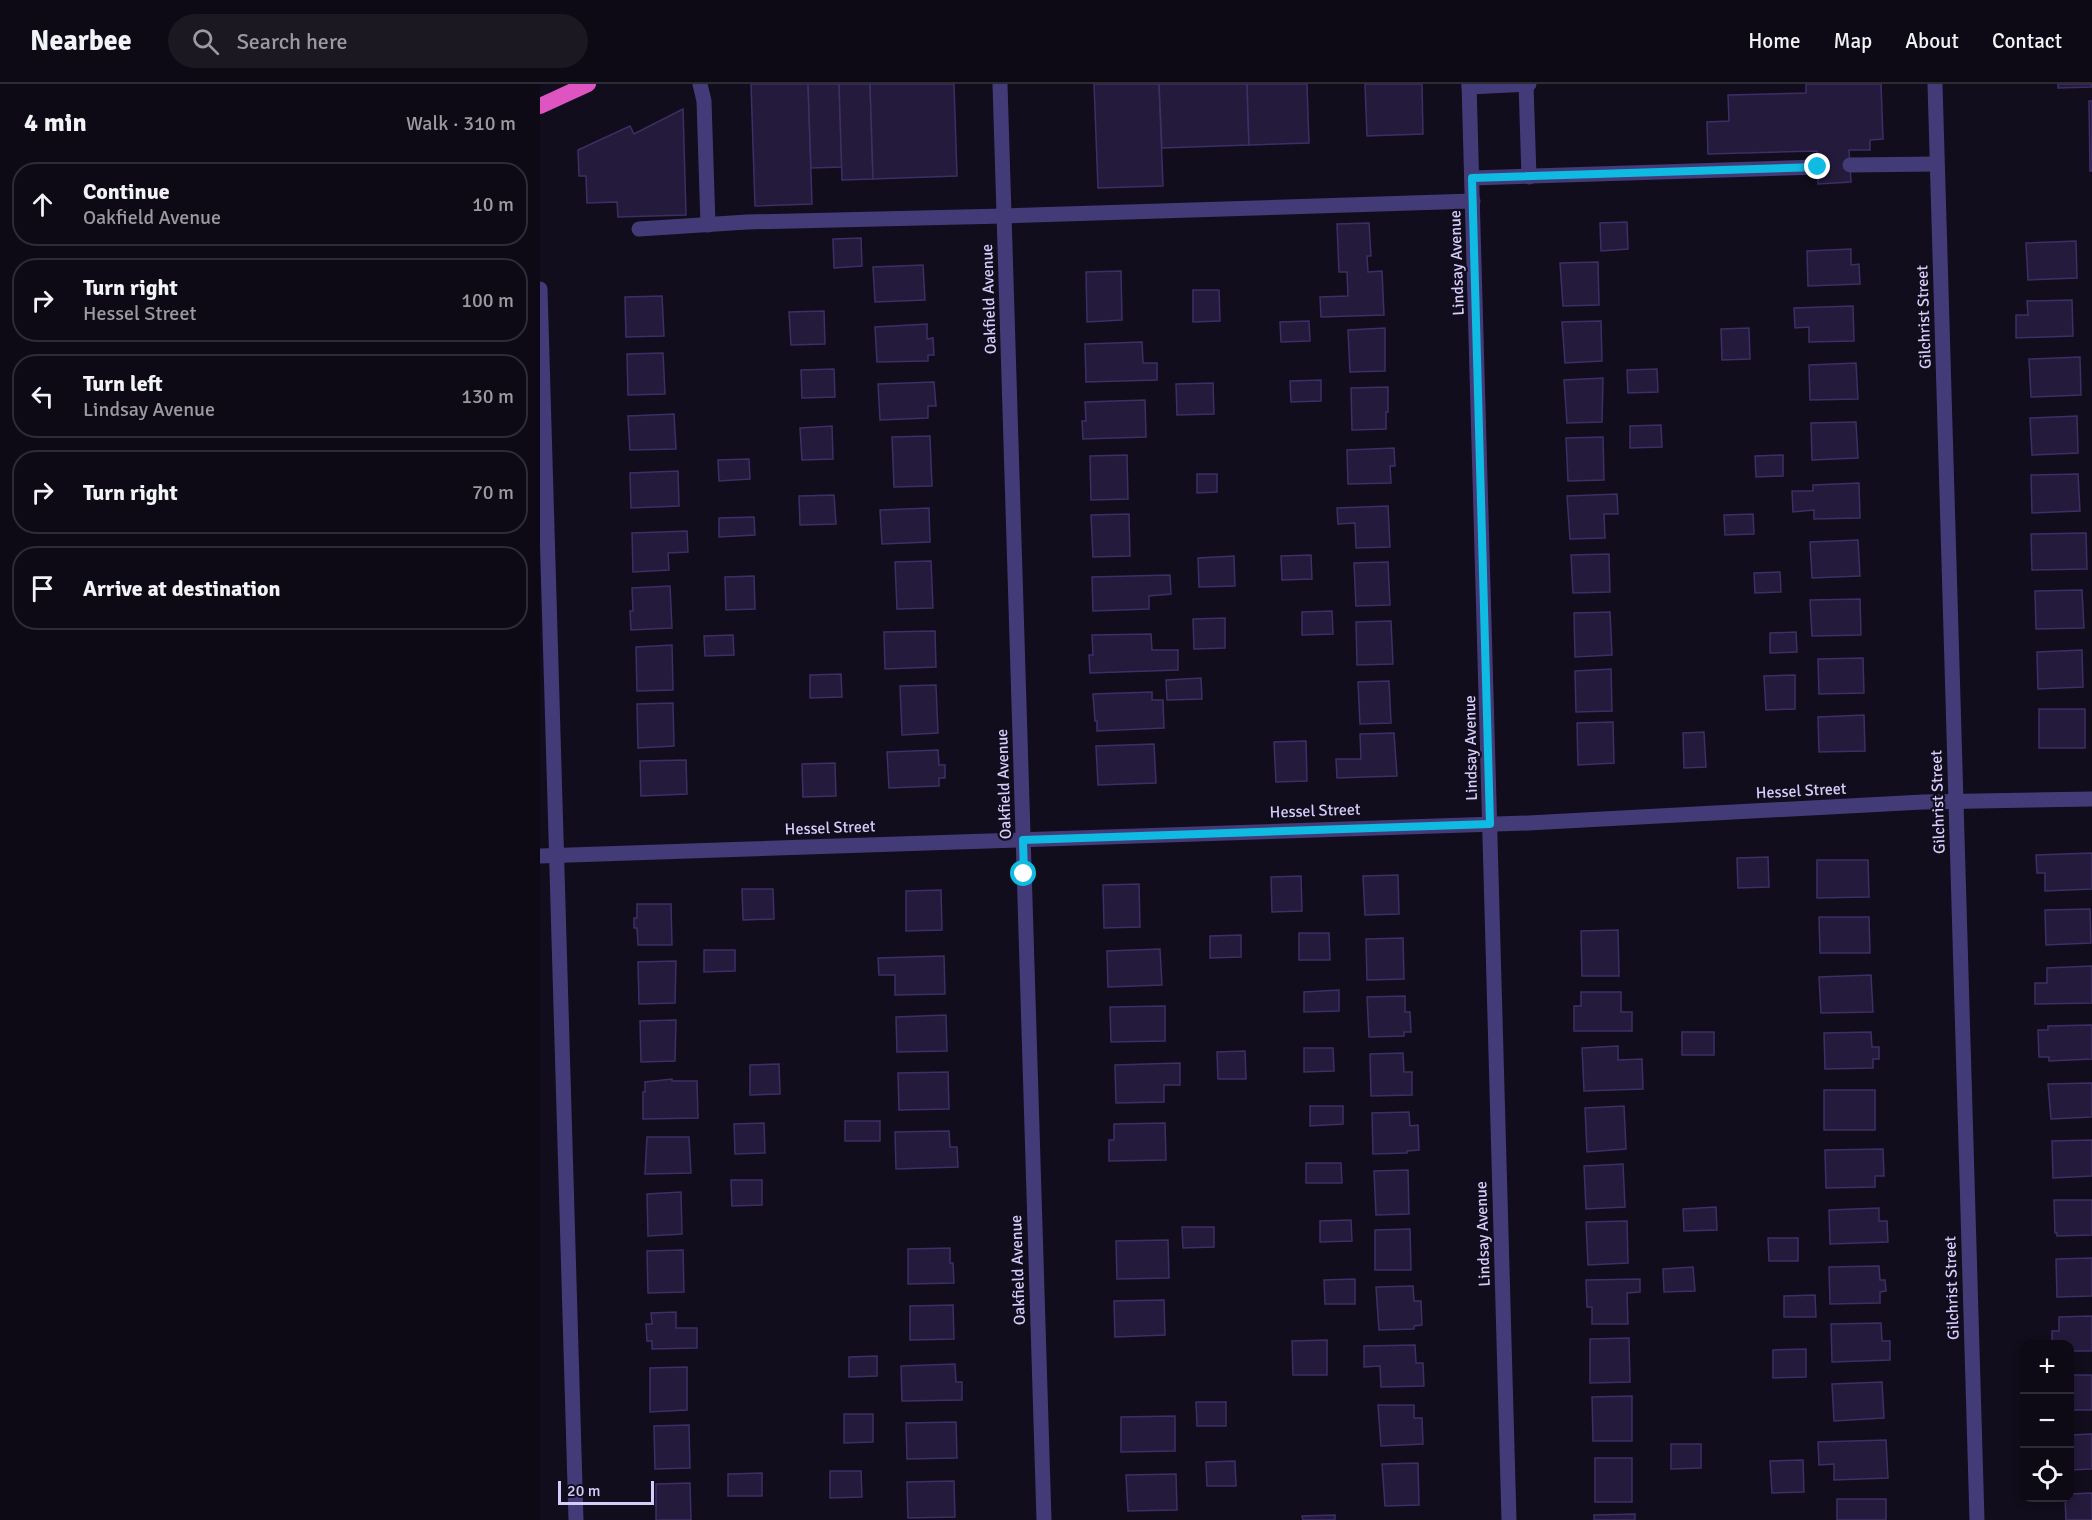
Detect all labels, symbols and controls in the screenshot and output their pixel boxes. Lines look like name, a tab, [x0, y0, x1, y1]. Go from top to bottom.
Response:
search box	[168, 14, 588, 68]
text: Nearbee	[30, 24, 132, 58]
icon: search	[189, 25, 222, 58]
text: Search here	[237, 28, 348, 55]
text: Home	[1748, 28, 1801, 54]
text: Map	[1834, 28, 1872, 54]
text: About	[1905, 28, 1959, 54]
text: Contact	[1992, 28, 2062, 54]
text: 4 min	[24, 107, 87, 139]
text: Walk · 310 m	[406, 111, 516, 136]
route end	[1804, 153, 1830, 179]
text: Continue	[83, 178, 170, 205]
icon: ahead	[26, 188, 59, 221]
text: 10 m	[472, 192, 514, 217]
text: Oakfield Avenue	[83, 205, 221, 230]
street label: Lindsay Avenue	[1445, 210, 1469, 316]
street label: Oakfield Avenue	[977, 243, 1001, 355]
street label: Gilchrist Street	[1912, 264, 1936, 369]
text: Turn right	[83, 274, 178, 301]
icon: right	[26, 284, 59, 317]
text: 100 m	[461, 288, 514, 313]
text: Hessel Street	[83, 301, 196, 326]
text: Turn left	[83, 370, 163, 397]
icon: left	[26, 380, 59, 413]
text: 130 m	[461, 384, 514, 409]
text: Lindsay Avenue	[83, 397, 215, 422]
icon: right	[26, 476, 59, 509]
text: Turn right	[83, 479, 178, 506]
text: 70 m	[472, 480, 514, 505]
icon: arrive	[26, 572, 59, 605]
text: Arrive at destination	[83, 575, 280, 602]
street label: Lindsay Avenue	[1460, 695, 1482, 801]
street label: Oakfield Avenue	[992, 728, 1016, 840]
street label: Gilchrist Street	[1926, 749, 1950, 854]
street label: Hessel Street	[1755, 779, 1847, 803]
street label: Hessel Street	[1269, 799, 1361, 823]
street label: Hessel Street	[784, 816, 876, 840]
route start	[1010, 860, 1036, 886]
street label: Lindsay Avenue	[1471, 1181, 1495, 1287]
street label: Oakfield Avenue	[1006, 1214, 1030, 1326]
street label: Gilchrist Street	[1940, 1235, 1964, 1340]
map controls	[2020, 1340, 2074, 1502]
button: +	[2020, 1340, 2074, 1394]
button: −	[2020, 1394, 2074, 1448]
button: locate	[2020, 1448, 2074, 1502]
scale bar	[558, 1478, 654, 1506]
text: 20 m	[567, 1481, 601, 1501]

